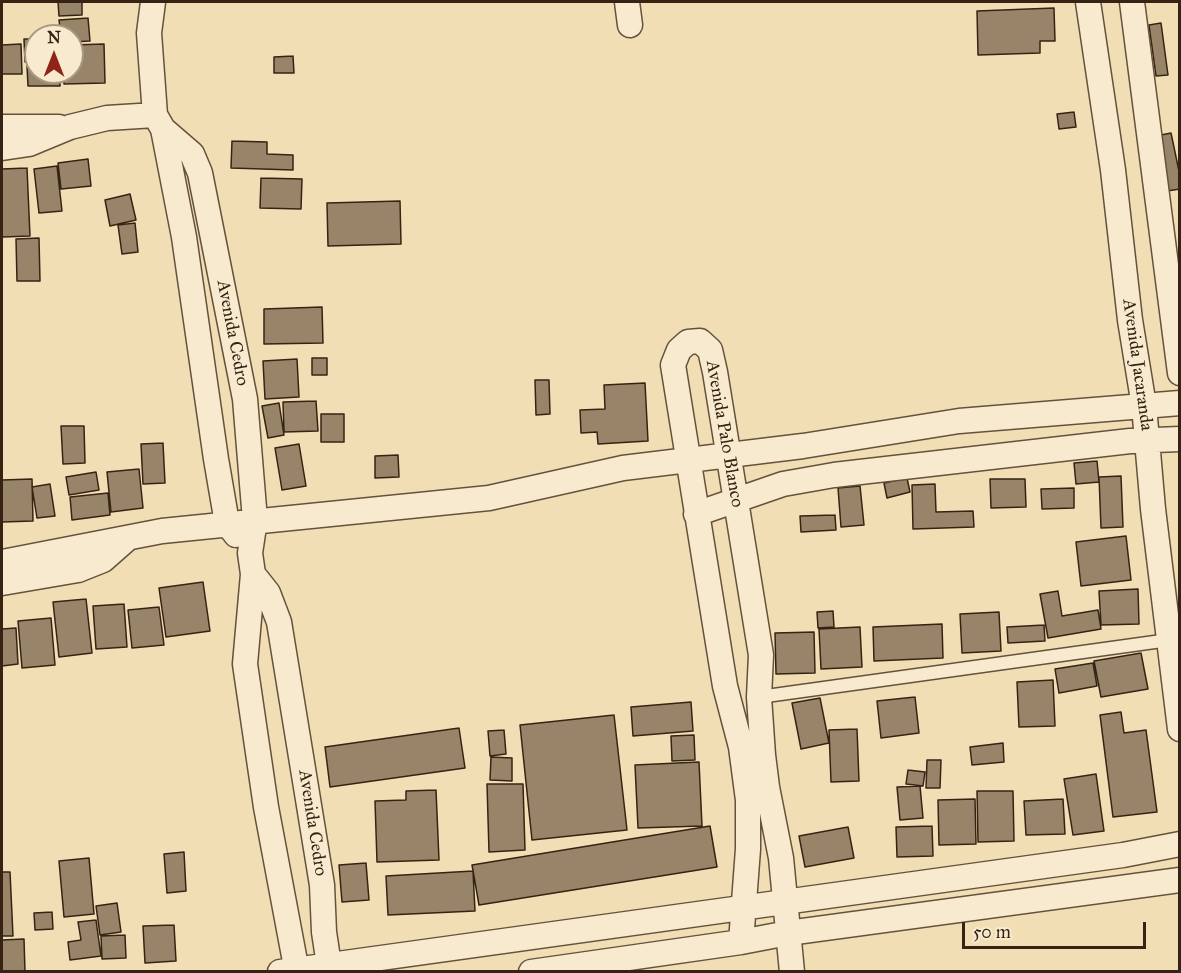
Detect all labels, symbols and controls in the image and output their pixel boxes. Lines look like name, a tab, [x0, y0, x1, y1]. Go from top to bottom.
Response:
north arrow	[24, 24, 84, 84]
text: N	[47, 28, 61, 47]
street label: Avenida Cedro	[211, 278, 253, 388]
street label: Avenida Jacaranda	[1117, 298, 1157, 432]
street label: Avenida Palo Blanco	[700, 359, 748, 509]
street label: Avenida Cedro	[293, 768, 331, 878]
scale bar	[965, 910, 1150, 948]
text: 50 m	[973, 921, 1011, 943]

